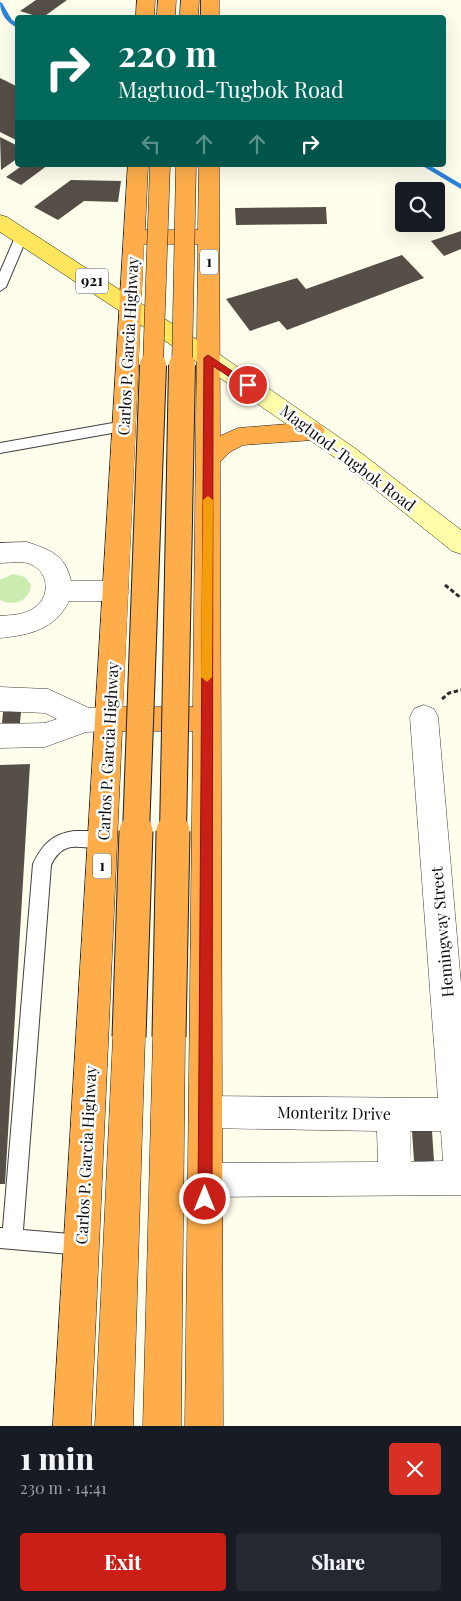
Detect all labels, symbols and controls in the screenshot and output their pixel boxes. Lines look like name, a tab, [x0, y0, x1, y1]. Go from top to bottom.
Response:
text: 220 m	[118, 29, 217, 76]
icon: right	[35, 35, 100, 100]
text: Magtuod-Tugbok Road	[118, 74, 344, 104]
icon: left	[137, 130, 165, 158]
icon: ahead	[190, 130, 218, 158]
icon: ahead	[243, 130, 271, 158]
icon: right	[296, 130, 324, 158]
map controls	[395, 182, 445, 232]
button: search	[395, 182, 445, 232]
road number: 1	[200, 250, 218, 274]
street label: Carlos P. Garcia Highway	[112, 256, 143, 436]
road number: 921	[76, 268, 108, 294]
pin	[227, 364, 269, 406]
icon: arrive	[234, 371, 262, 399]
street label: Magtuod-Tugbok Road	[276, 400, 420, 515]
street label: Carlos P. Garcia Highway	[92, 661, 123, 841]
road number: 1	[93, 854, 111, 878]
street label: Hemingway Street	[425, 865, 458, 998]
street label: Carlos P. Garcia Highway	[70, 1065, 101, 1245]
street label: Monteritz Drive	[277, 1101, 391, 1124]
position arrow	[178, 1172, 230, 1224]
text: 1 min	[20, 1438, 94, 1478]
button: close	[389, 1443, 441, 1495]
text: 230 m · 14:41	[20, 1477, 107, 1498]
button: Exit	[20, 1533, 226, 1591]
button: Share	[236, 1533, 441, 1591]

